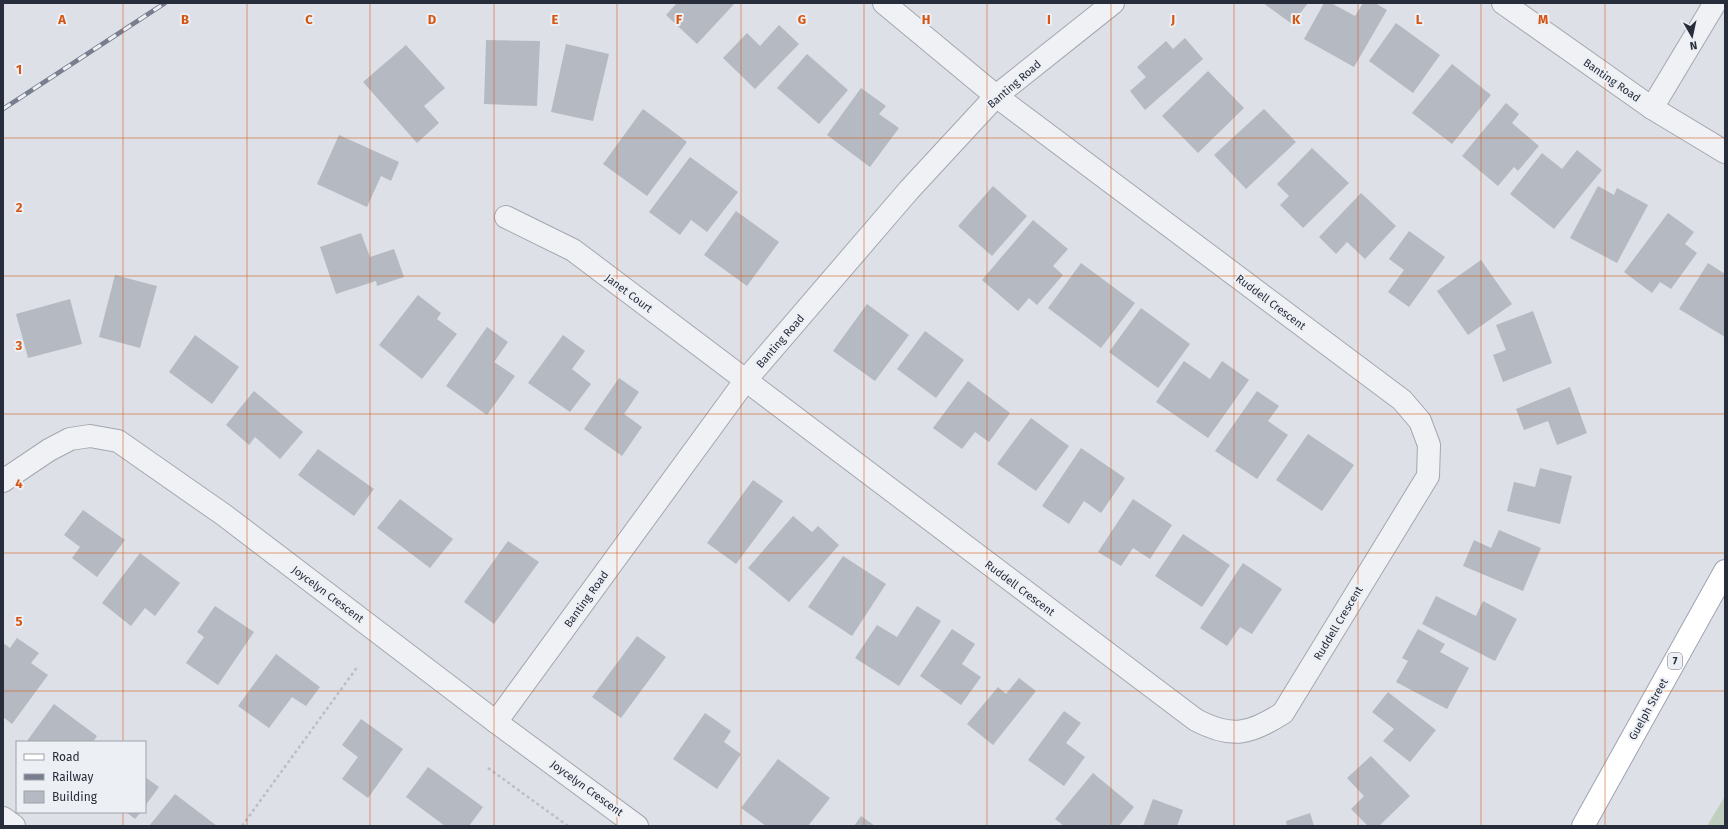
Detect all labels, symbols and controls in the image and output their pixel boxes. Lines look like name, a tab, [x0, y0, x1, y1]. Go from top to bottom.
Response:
text: A	[57, 12, 66, 27]
text: B	[181, 12, 189, 27]
text: C	[305, 12, 313, 27]
text: D	[428, 12, 437, 27]
text: E	[552, 12, 559, 27]
text: F	[676, 12, 683, 27]
text: G	[798, 12, 806, 27]
text: H	[922, 12, 930, 27]
text: I	[1047, 12, 1051, 27]
text: J	[1170, 12, 1175, 27]
text: K	[1292, 12, 1301, 27]
text: L	[1416, 12, 1423, 27]
text: M	[1538, 12, 1548, 27]
north arrow	[1672, 16, 1712, 56]
text: N	[1689, 38, 1698, 52]
street label: Banting Road	[1581, 56, 1643, 105]
street label: Banting Road	[985, 58, 1044, 111]
text: 1	[16, 62, 22, 77]
text: 2	[16, 200, 23, 215]
street label: Janet Court	[603, 271, 655, 315]
street label: Ruddell Crescent	[1233, 272, 1308, 333]
street label: Banting Road	[754, 312, 807, 371]
text: 3	[15, 338, 23, 353]
text: 4	[15, 476, 23, 491]
street label: Ruddell Crescent	[982, 558, 1057, 619]
street label: Joycelyn Crescent	[289, 563, 366, 626]
street label: Banting Road	[562, 569, 611, 630]
street label: Ruddell Crescent	[1311, 584, 1366, 663]
text: 5	[16, 614, 23, 629]
road number: 7	[1668, 653, 1682, 669]
street label: Guelph Street	[1626, 676, 1671, 742]
legend	[16, 741, 146, 813]
text: Road	[52, 750, 80, 764]
street label: Joycelyn Crescent	[548, 758, 626, 819]
text: Railway	[52, 770, 93, 784]
text: Building	[52, 790, 98, 804]

